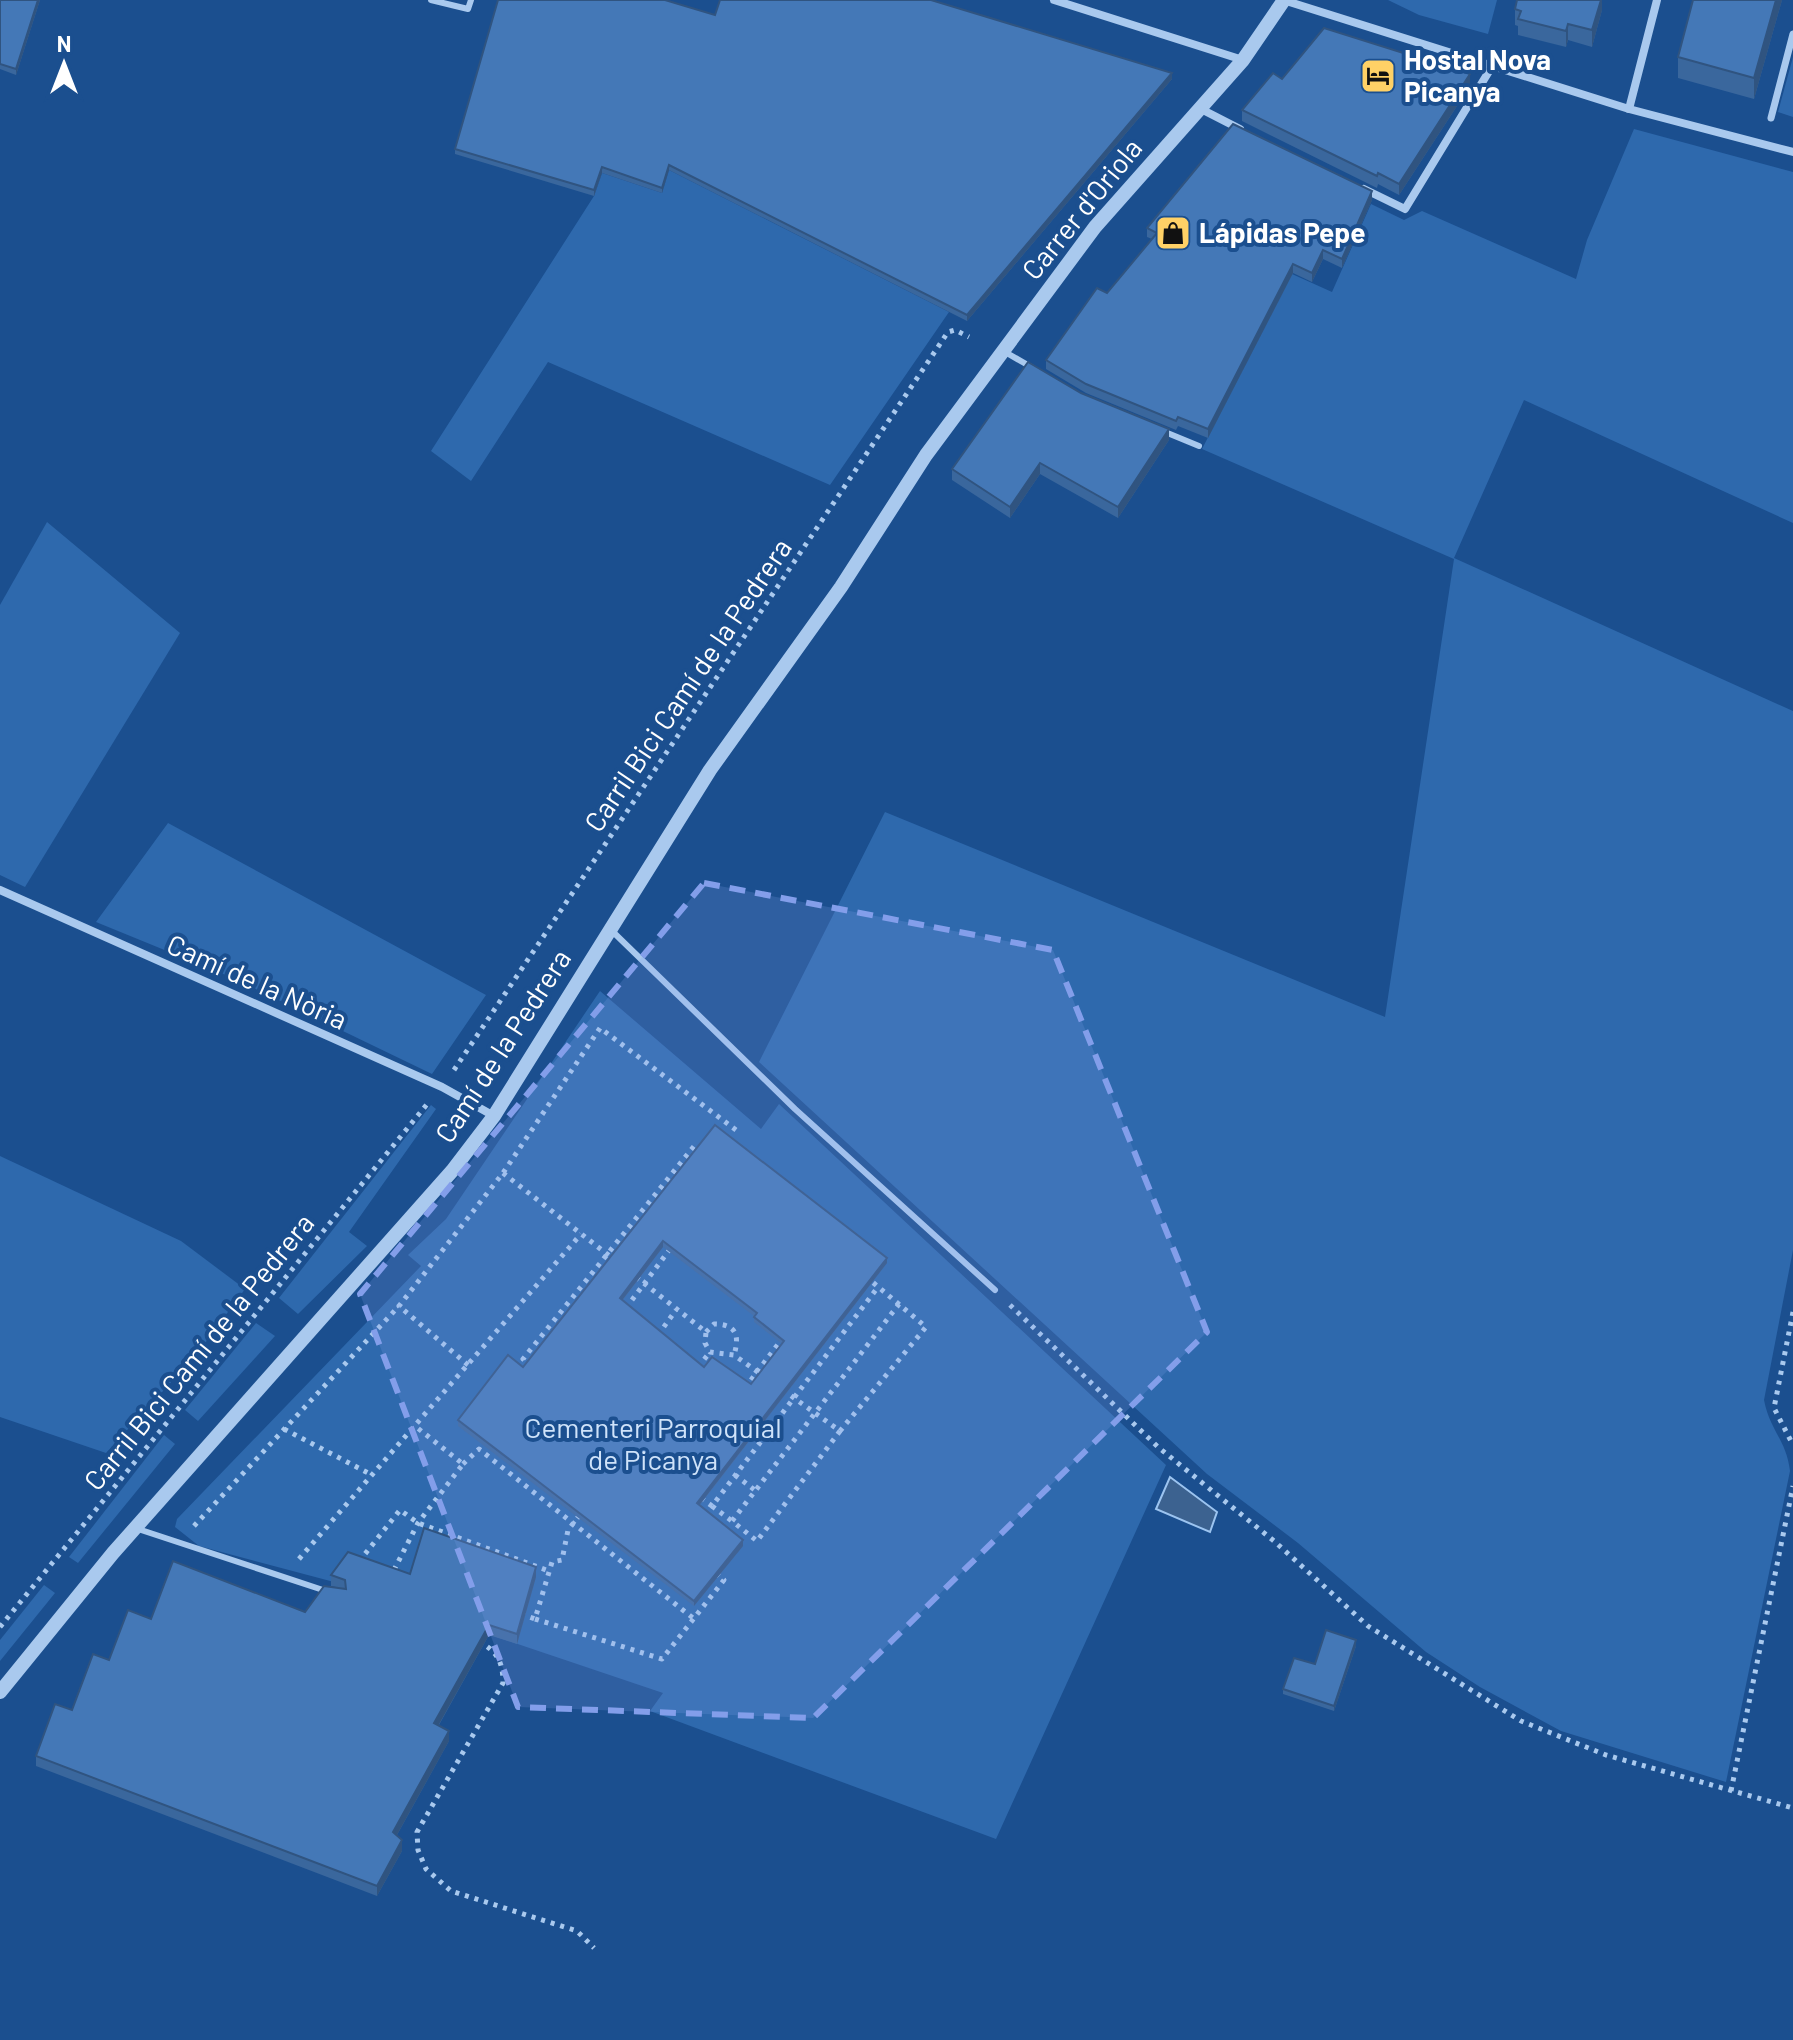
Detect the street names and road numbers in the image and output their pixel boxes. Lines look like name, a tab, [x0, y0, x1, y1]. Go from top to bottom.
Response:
street label: Carrer d'Oriola	[1014, 131, 1148, 286]
street label: Carril Bici Camí de la Pedrera	[576, 531, 798, 838]
street label: Camí de la Nòria	[162, 926, 353, 1036]
street label: Camí de la Pedrera	[427, 942, 577, 1149]
street label: Carril Bici Camí de la Pedrera	[76, 1206, 320, 1497]

